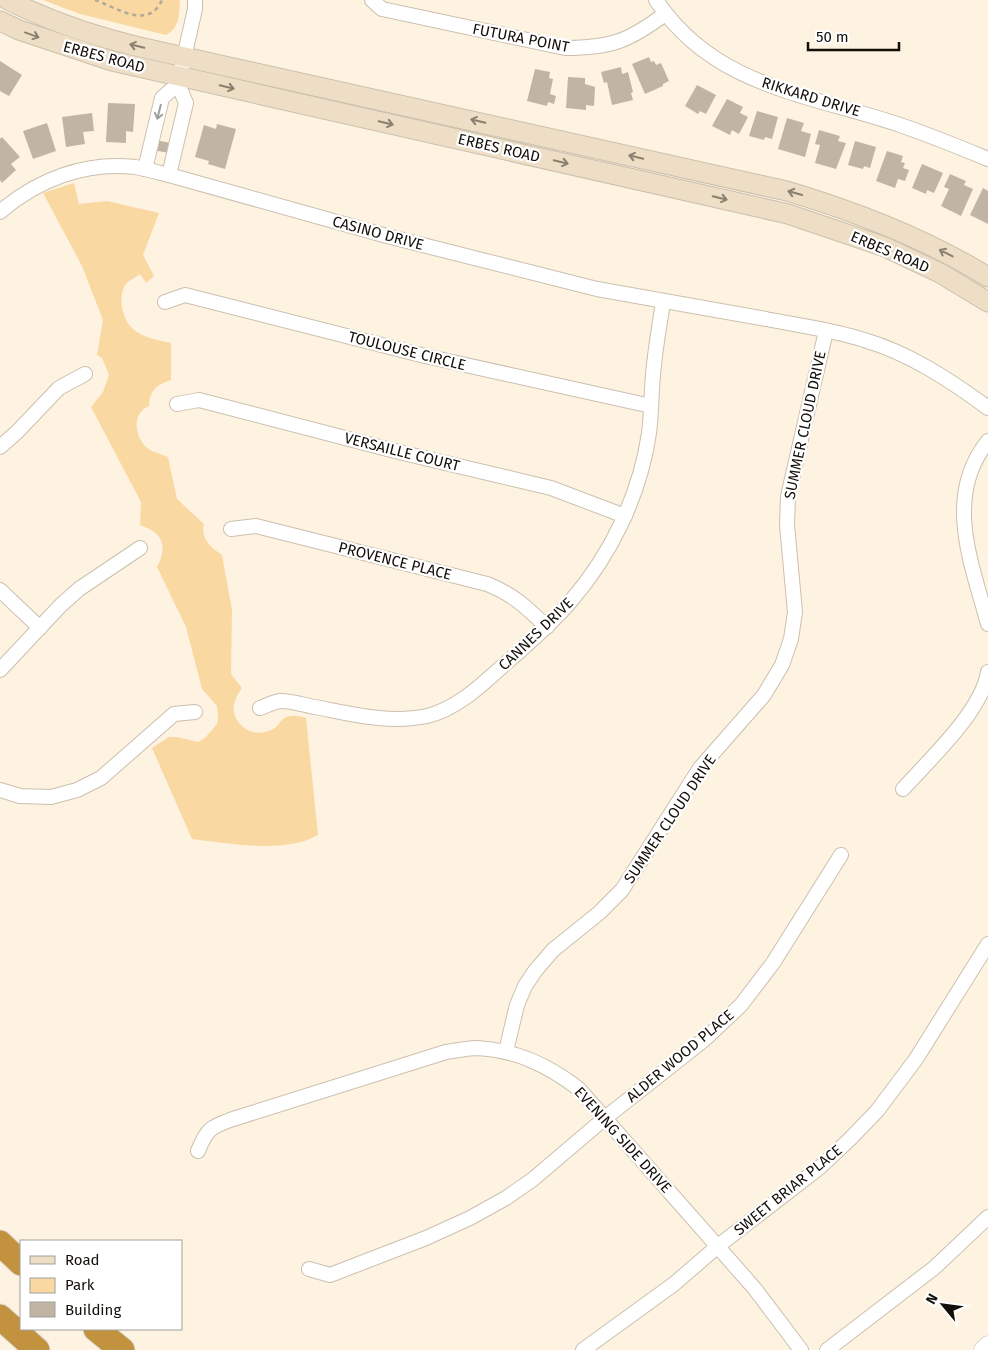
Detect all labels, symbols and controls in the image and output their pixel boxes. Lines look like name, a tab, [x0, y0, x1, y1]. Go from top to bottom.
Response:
street label: FUTURA POINT	[471, 20, 571, 56]
scale bar	[808, 20, 899, 52]
text: 50 m	[816, 28, 849, 46]
one-way arrow	[24, 31, 39, 40]
street label: ERBES ROAD	[61, 37, 147, 77]
one-way arrow	[130, 41, 146, 50]
street label: RIKKARD DRIVE	[760, 73, 862, 121]
one-way arrow	[219, 83, 235, 92]
one-way arrow	[154, 104, 163, 120]
one-way arrow	[470, 116, 486, 126]
one-way arrow	[377, 119, 393, 128]
street label: ERBES ROAD	[456, 130, 542, 166]
one-way arrow	[629, 151, 645, 161]
one-way arrow	[553, 158, 569, 167]
one-way arrow	[787, 188, 803, 198]
one-way arrow	[711, 194, 727, 203]
street label: CASINO DRIVE	[330, 212, 426, 254]
street label: ERBES ROAD	[848, 227, 932, 277]
one-way arrow	[938, 248, 953, 258]
street label: TOULOUSE CIRCLE	[346, 328, 468, 374]
street label: SUMMER CLOUD DRIVE	[780, 349, 830, 501]
street label: VERSAILLE COURT	[342, 429, 462, 475]
street label: PROVENCE PLACE	[337, 538, 453, 584]
street label: CANNES DRIVE	[495, 594, 577, 674]
street label: SUMMER CLOUD DRIVE	[620, 751, 720, 887]
street label: ALDER WOOD PLACE	[623, 1006, 737, 1106]
street label: EVENING SIDE DRIVE	[571, 1083, 675, 1197]
street label: SWEET BRIAR PLACE	[730, 1141, 846, 1239]
legend	[20, 1240, 182, 1330]
text: Road	[65, 1251, 100, 1269]
text: Park	[65, 1276, 95, 1294]
north arrow	[918, 1280, 968, 1330]
text: N	[922, 1291, 942, 1307]
text: Building	[65, 1301, 121, 1319]

